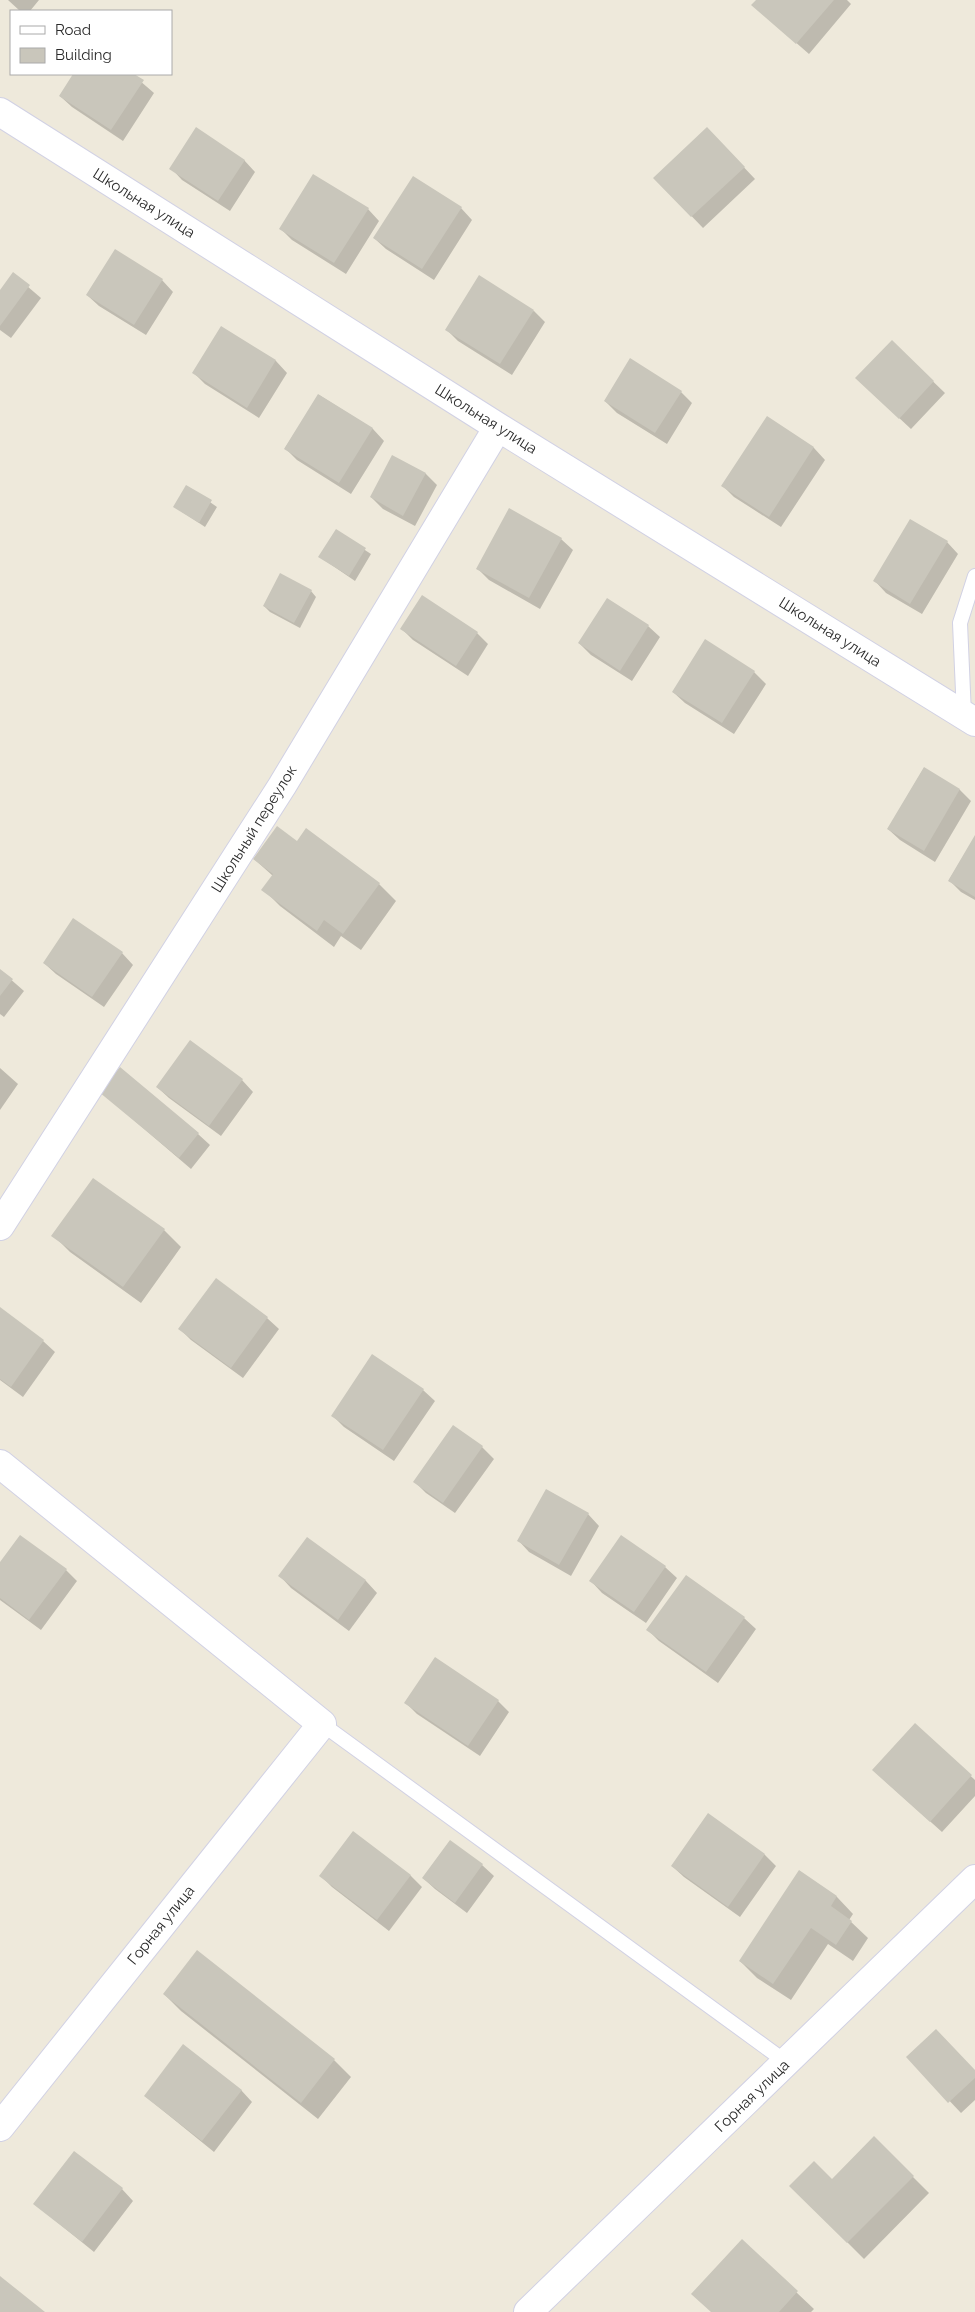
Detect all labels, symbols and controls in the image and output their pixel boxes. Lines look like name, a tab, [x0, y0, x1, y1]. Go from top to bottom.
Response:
legend	[10, 10, 172, 75]
text: Road	[55, 21, 91, 39]
text: Building	[55, 46, 112, 64]
street label: Школьная улица	[90, 164, 198, 242]
street label: Школьная улица	[432, 380, 540, 458]
street label: Школьная улица	[776, 593, 884, 671]
street label: Школьный переулок	[208, 762, 301, 896]
street label: Горная улица	[124, 1882, 198, 1968]
street label: Горная улица	[711, 2056, 793, 2136]

